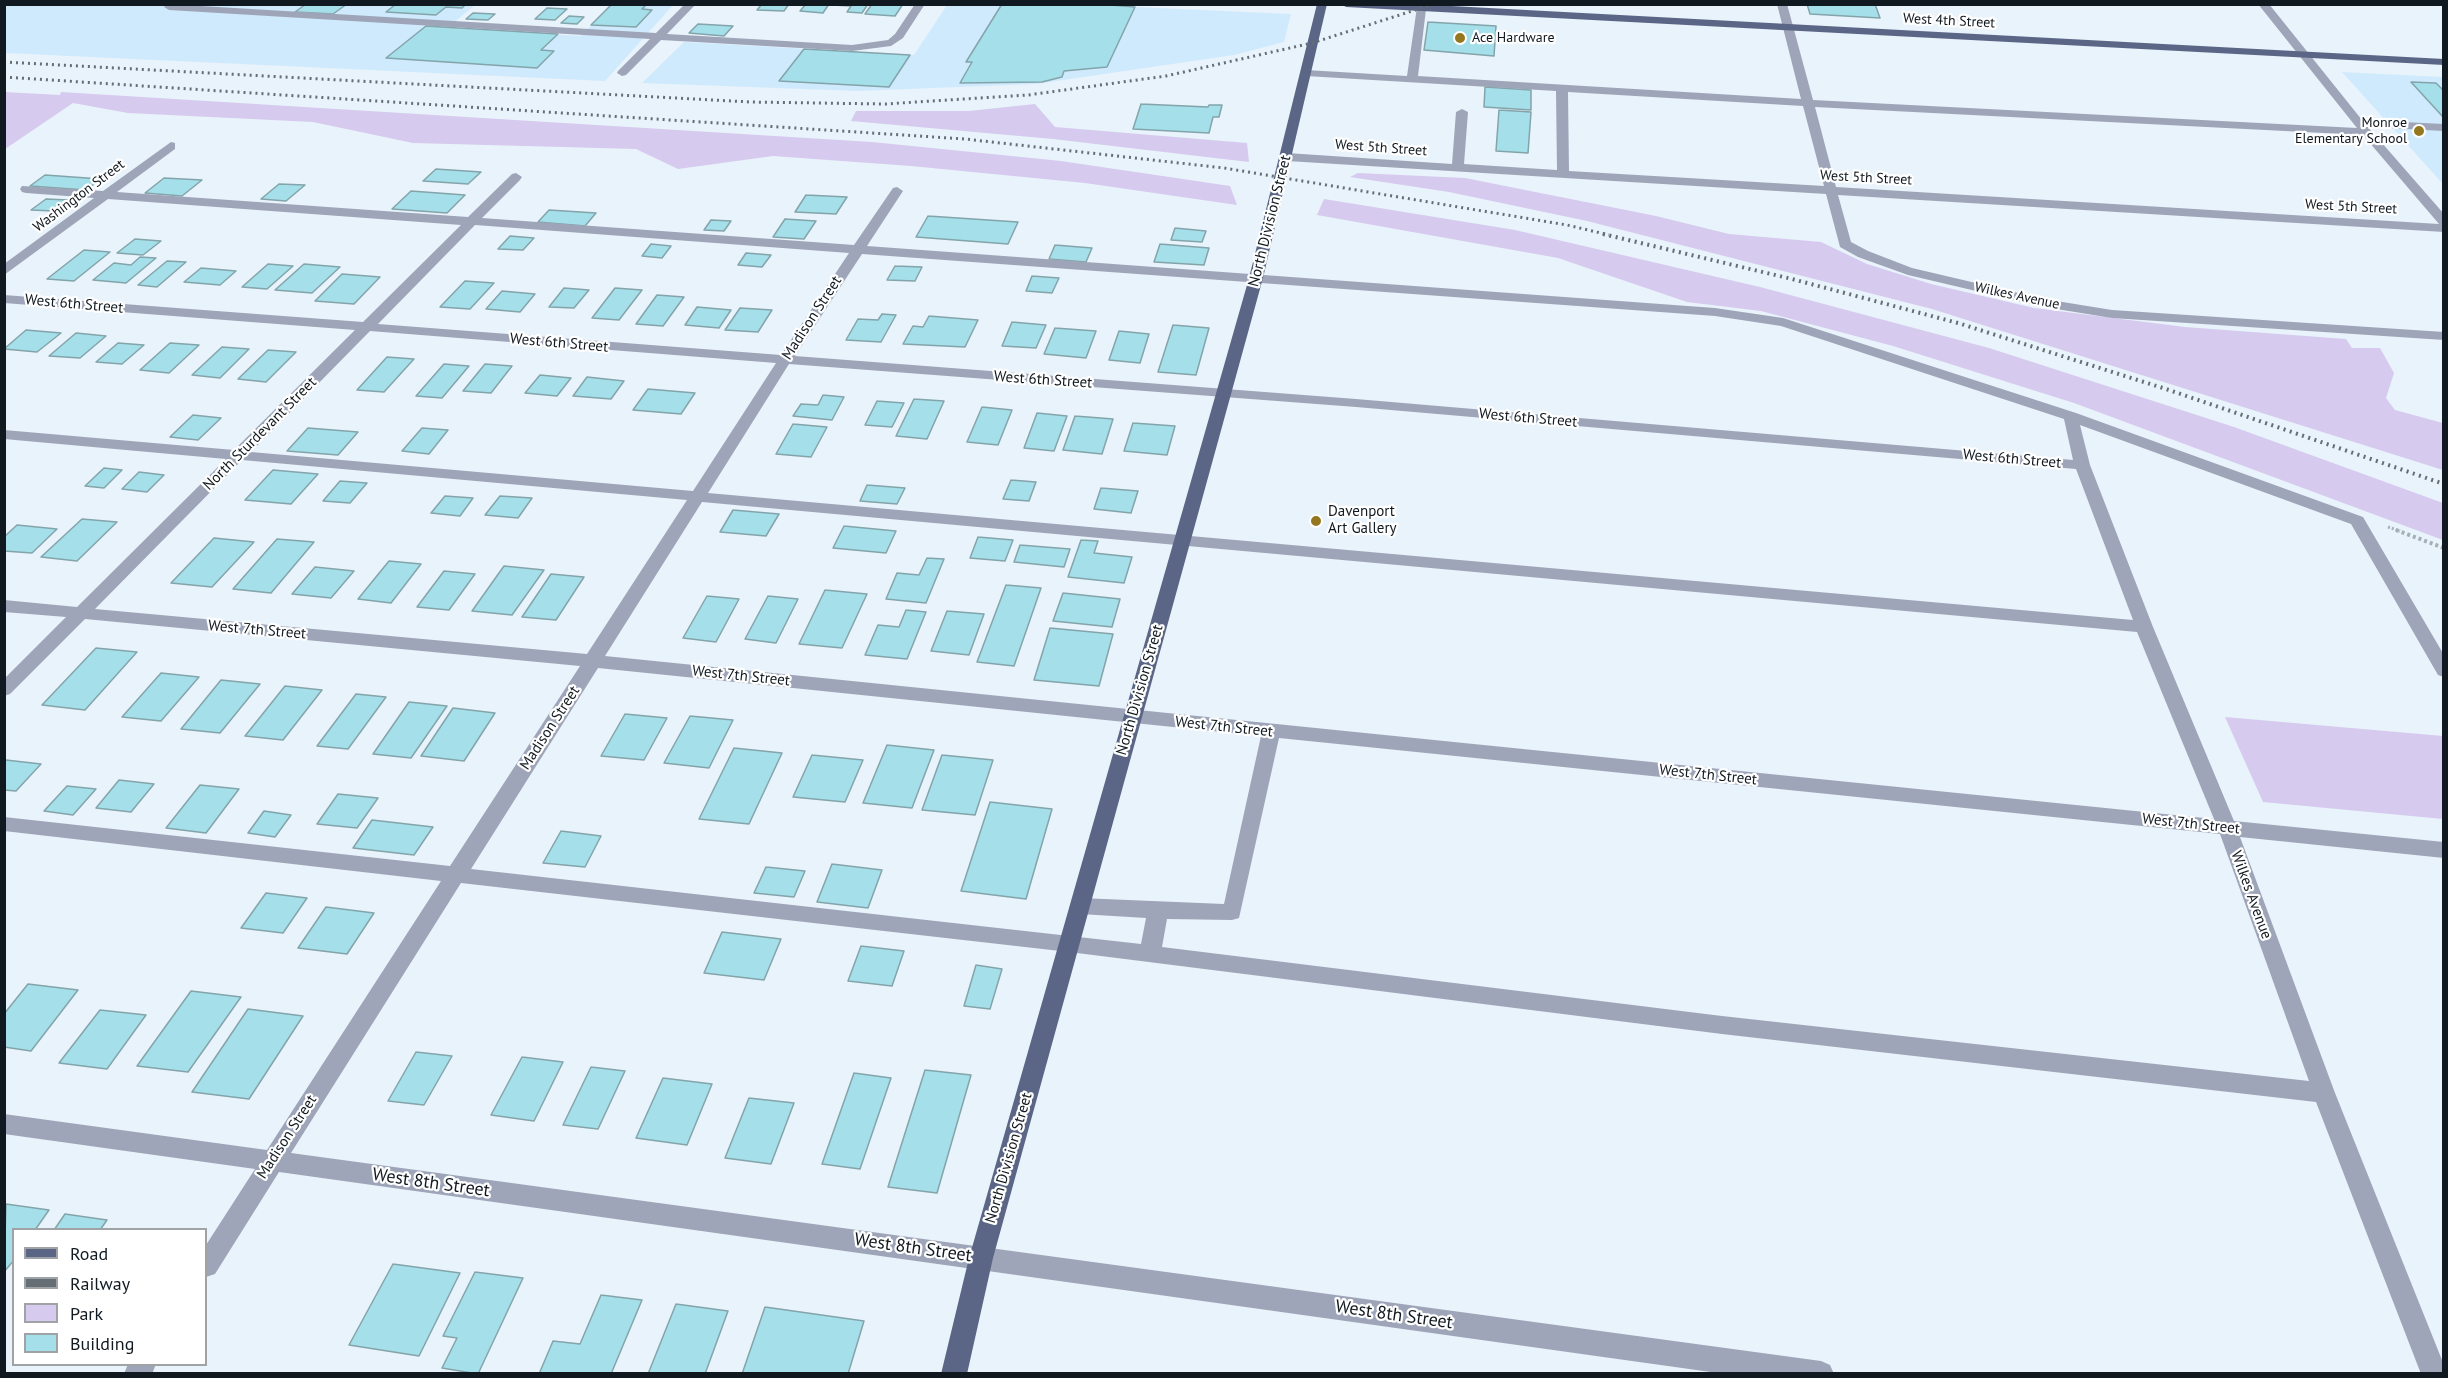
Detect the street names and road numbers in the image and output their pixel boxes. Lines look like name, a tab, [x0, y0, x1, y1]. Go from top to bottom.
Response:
street label: West 4th Street	[1903, 10, 1995, 32]
street label: West 5th Street	[1335, 136, 1427, 160]
street label: North Division Street	[1245, 153, 1295, 289]
street label: Washington Street	[30, 156, 128, 236]
street label: West 5th Street	[1820, 167, 1912, 189]
street label: West 5th Street	[2305, 196, 2397, 218]
street label: Madison Street	[778, 273, 846, 363]
street label: Wilkes Avenue	[1973, 279, 2061, 313]
street label: West 6th Street	[24, 291, 124, 317]
street label: West 6th Street	[509, 330, 609, 356]
street label: West 6th Street	[993, 368, 1093, 392]
street label: North Sturdevant Street	[200, 374, 320, 494]
street label: West 6th Street	[1478, 405, 1578, 431]
street label: West 6th Street	[1962, 446, 2062, 472]
street label: West 7th Street	[207, 617, 307, 643]
street label: North Division Street	[1113, 623, 1167, 757]
street label: West 7th Street	[691, 662, 791, 690]
street label: Madison Street	[516, 683, 584, 773]
street label: West 7th Street	[1174, 713, 1274, 741]
street label: West 7th Street	[1658, 761, 1758, 789]
street label: West 7th Street	[2141, 810, 2241, 838]
street label: Wilkes Avenue	[2227, 848, 2275, 942]
street label: North Division Street	[982, 1091, 1036, 1225]
street label: Madison Street	[253, 1092, 321, 1182]
street label: West 8th Street	[371, 1164, 491, 1202]
street label: West 8th Street	[853, 1229, 973, 1267]
street label: West 8th Street	[1334, 1296, 1454, 1334]

